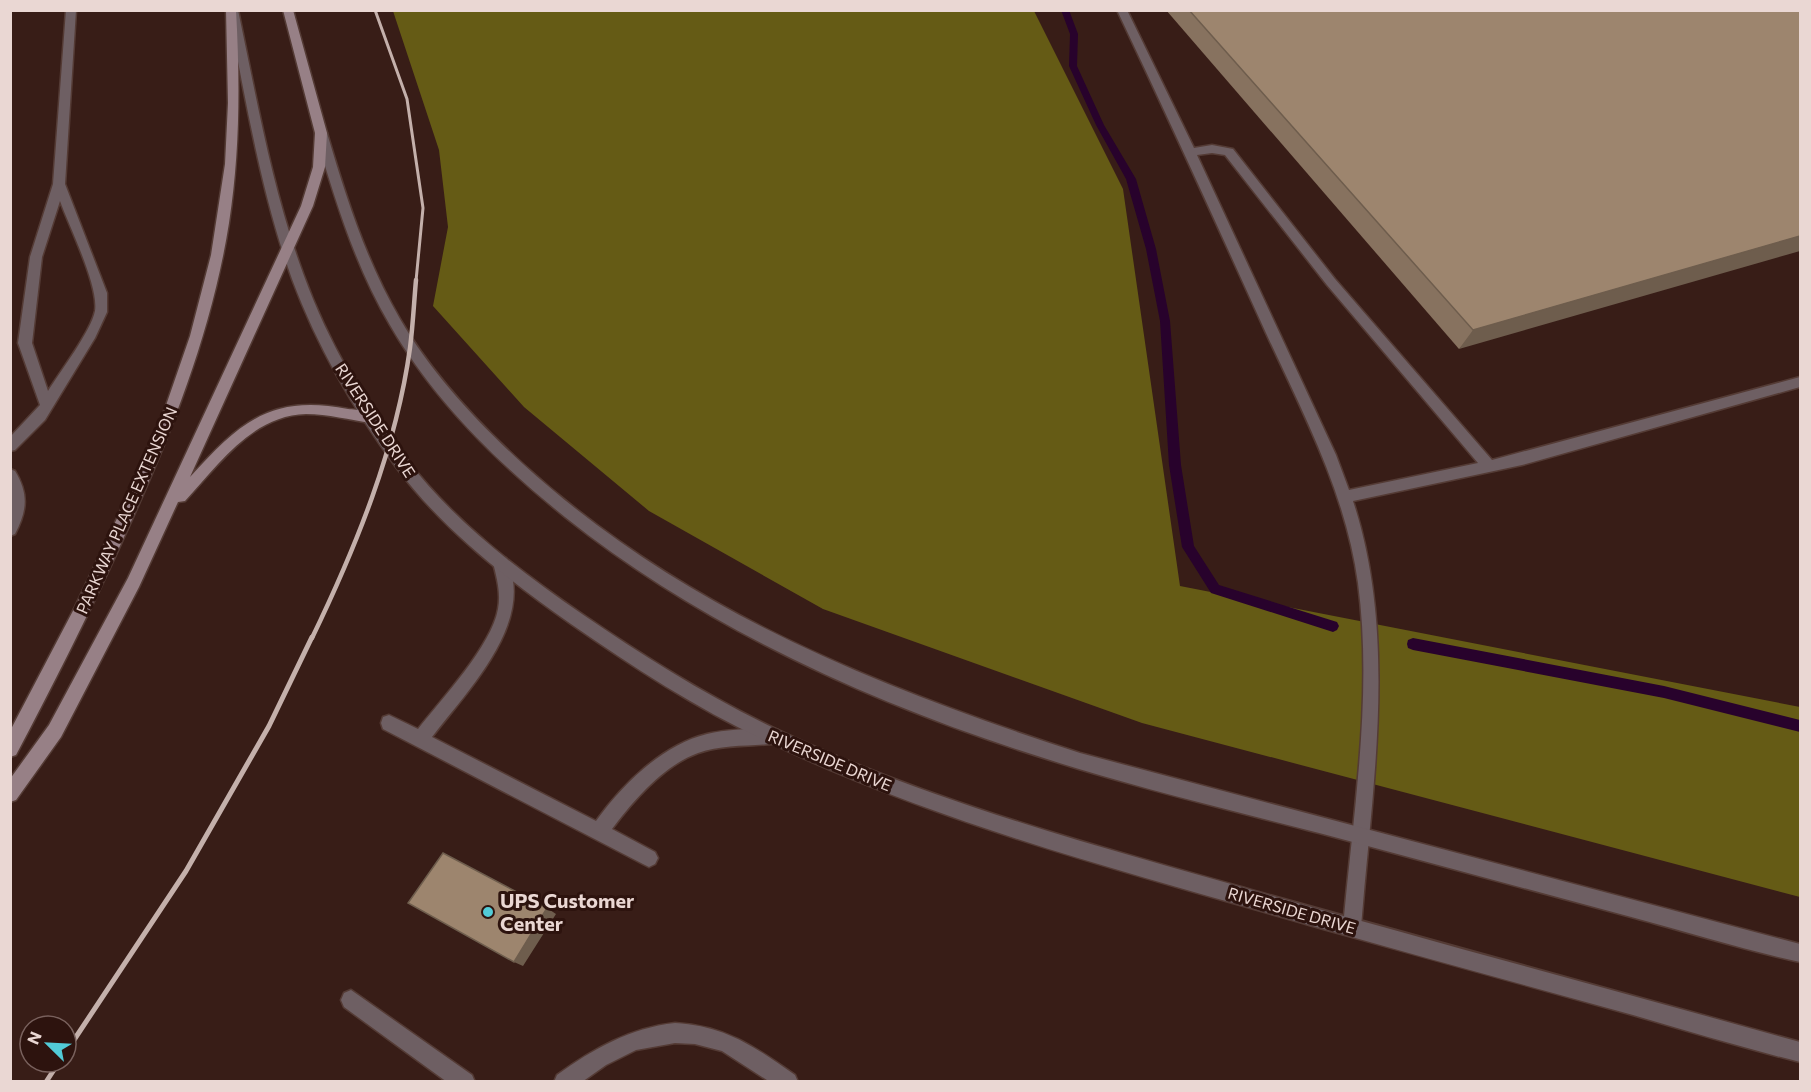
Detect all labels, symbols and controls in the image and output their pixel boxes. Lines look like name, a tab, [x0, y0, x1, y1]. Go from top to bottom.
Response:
street label: RIVERSIDE DRIVE	[332, 359, 420, 481]
street label: PARKWAY PLACE EXTENSION	[72, 404, 180, 616]
street label: RIVERSIDE DRIVE	[766, 725, 894, 795]
street label: RIVERSIDE DRIVE	[1226, 883, 1358, 937]
place label: UPS Customer Center	[500, 888, 634, 935]
marker: UPS Customer Center	[481, 905, 495, 919]
north arrow	[18, 1014, 78, 1074]
text: N	[23, 1028, 45, 1047]

